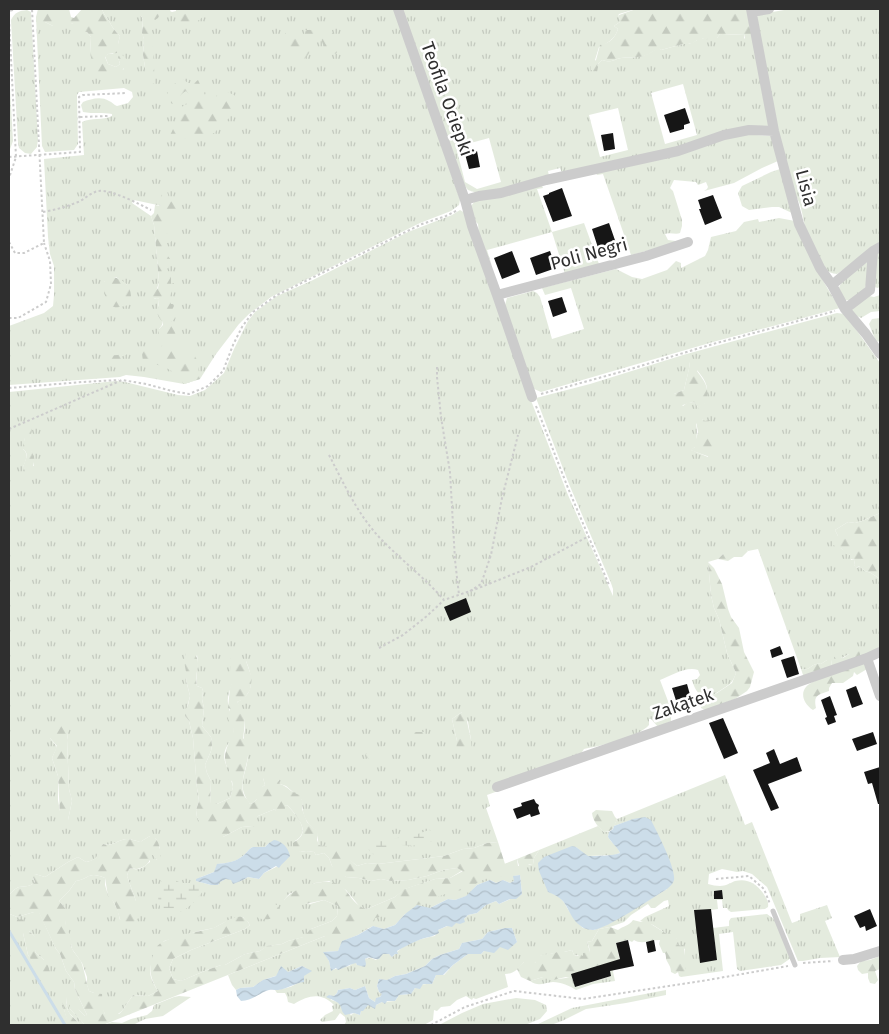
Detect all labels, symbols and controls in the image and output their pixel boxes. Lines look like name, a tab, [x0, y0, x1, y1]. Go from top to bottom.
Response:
street label: Teofila Ociepki	[416, 39, 478, 159]
street label: Lisia	[791, 167, 821, 209]
street label: Poli Negri	[548, 233, 630, 275]
street label: Zakątek	[650, 683, 717, 725]

